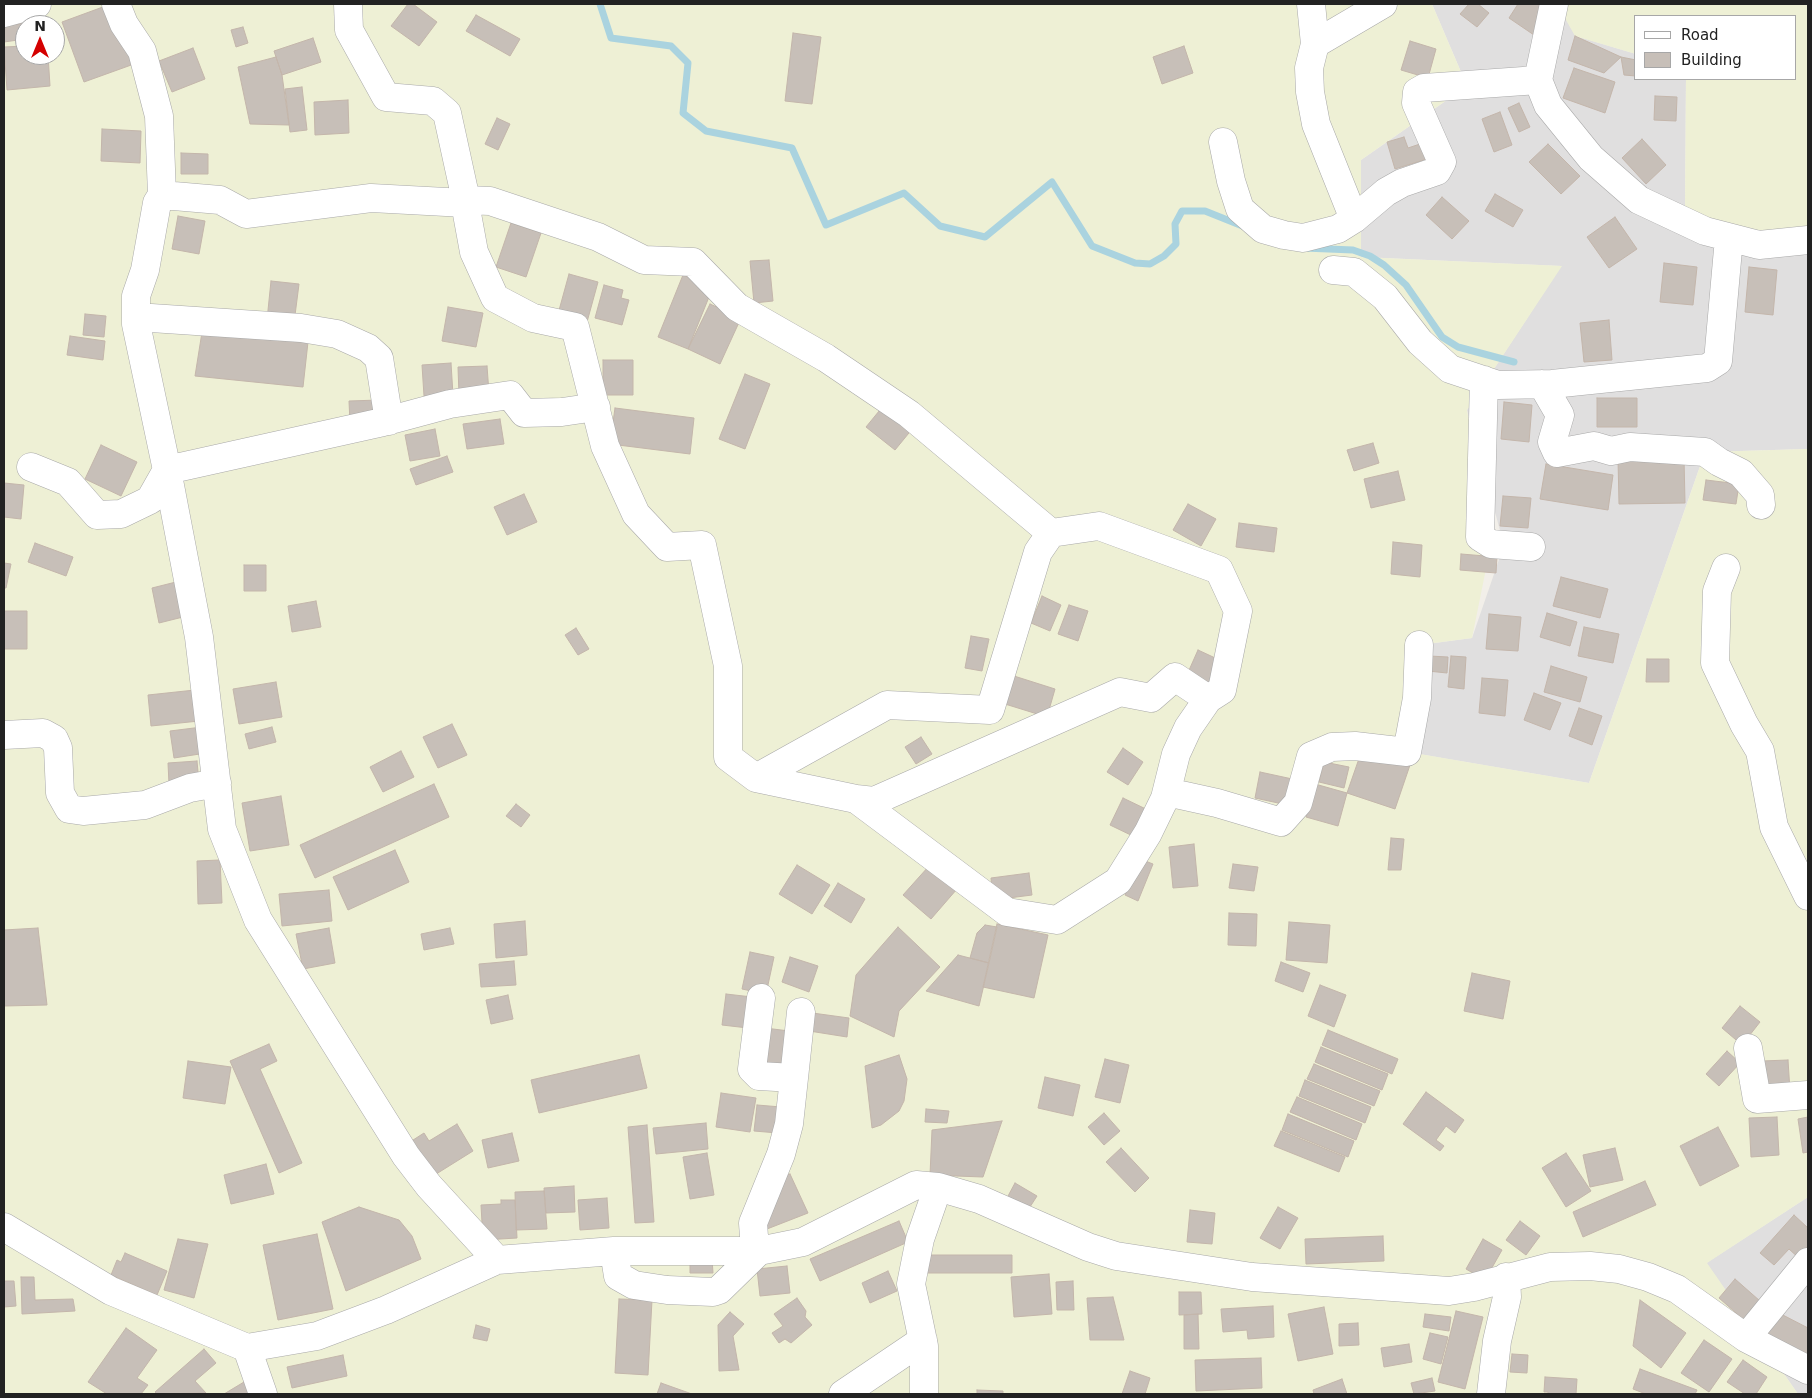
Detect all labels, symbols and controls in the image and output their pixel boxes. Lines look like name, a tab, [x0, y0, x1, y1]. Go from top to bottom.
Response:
north arrow	[15, 15, 65, 65]
legend	[1634, 15, 1797, 80]
text: N	[34, 18, 46, 34]
text: Road	[1681, 26, 1719, 44]
text: Building	[1681, 51, 1742, 69]

